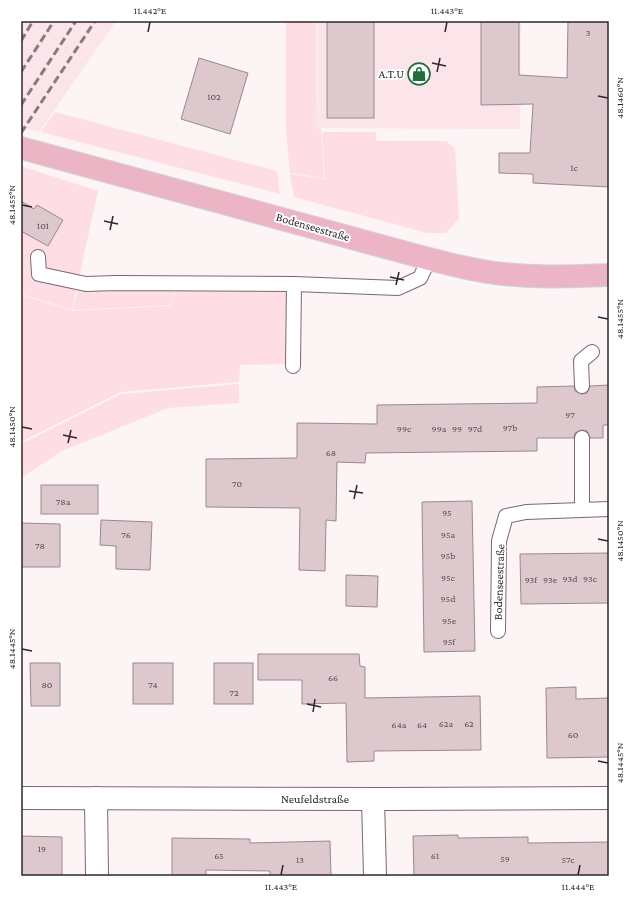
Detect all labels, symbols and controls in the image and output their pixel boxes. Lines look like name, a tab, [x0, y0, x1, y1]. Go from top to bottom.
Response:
text: 11.442°E	[134, 5, 167, 16]
text: 11.443°E	[431, 5, 464, 16]
house number: 3	[586, 27, 591, 38]
shop icon: A.T.U	[406, 61, 432, 87]
place label: A.T.U	[378, 67, 404, 81]
text: 48.1460°N	[614, 77, 625, 119]
house number: 102	[207, 91, 221, 102]
house number: 1c	[570, 162, 579, 173]
text: 48.1455°N	[6, 184, 17, 225]
street label: Bodenseestraße	[275, 210, 351, 244]
house number: 101	[37, 220, 49, 231]
text: 48.1455°N	[614, 298, 625, 339]
text: 48.1450°N	[6, 406, 17, 448]
house number: 97	[565, 409, 575, 420]
house number: 97b	[503, 422, 517, 433]
house number: 99c	[397, 423, 412, 434]
house number: 99a	[432, 423, 447, 434]
house number: 99	[452, 423, 462, 434]
house number: 97d	[468, 423, 483, 434]
house number: 68	[326, 447, 336, 458]
house number: 70	[232, 478, 242, 489]
house number: 78a	[56, 496, 71, 507]
house number: 95	[442, 507, 452, 518]
text: 48.1450°N	[614, 520, 625, 562]
house number: 76	[121, 529, 131, 540]
house number: 95a	[441, 529, 456, 540]
house number: 78	[35, 540, 45, 551]
street label: Bodenseestraße	[491, 544, 507, 620]
house number: 95b	[441, 550, 455, 561]
house number: 95c	[441, 572, 456, 583]
house number: 93d	[563, 573, 578, 584]
house number: 93c	[583, 573, 598, 584]
house number: 93f	[525, 574, 538, 585]
house number: 93e	[543, 574, 558, 585]
house number: 95d	[441, 593, 456, 604]
house number: 95e	[442, 615, 457, 626]
text: 48.1445°N	[6, 628, 17, 669]
house number: 95f	[443, 636, 456, 647]
house number: 66	[328, 672, 338, 683]
house number: 80	[41, 679, 53, 690]
house number: 74	[148, 679, 158, 690]
house number: 72	[229, 687, 239, 698]
house number: 62a	[439, 718, 454, 729]
house number: 62	[464, 718, 474, 729]
house number: 64a	[392, 719, 407, 730]
house number: 64	[417, 719, 427, 730]
house number: 60	[568, 729, 579, 740]
text: 48.1445°N	[614, 742, 625, 783]
street label: Neufeldstraße	[281, 792, 349, 806]
house number: 19	[38, 843, 46, 854]
house number: 65	[214, 850, 224, 861]
house number: 61	[431, 850, 439, 861]
house number: 59	[500, 853, 510, 864]
house number: 13	[296, 854, 304, 865]
house number: 57c	[562, 854, 575, 865]
text: 11.443°E	[265, 881, 298, 892]
text: 11.444°E	[562, 881, 595, 892]

